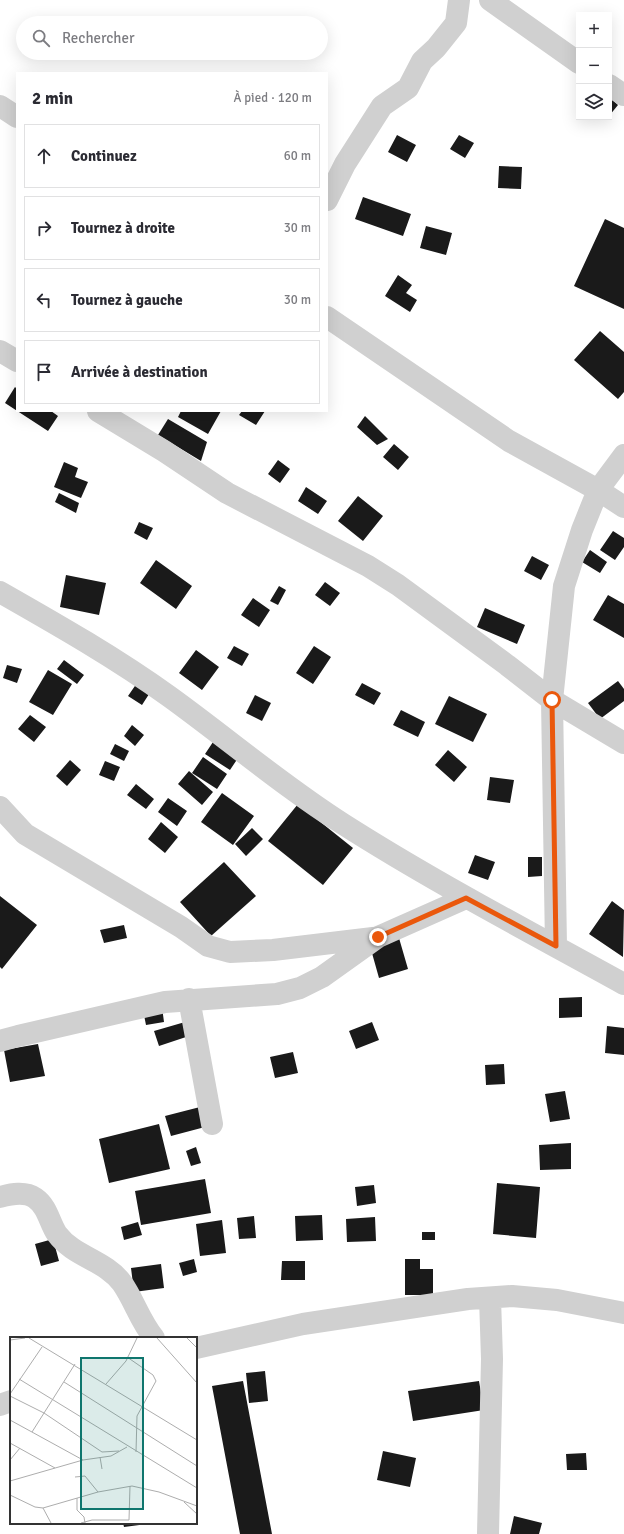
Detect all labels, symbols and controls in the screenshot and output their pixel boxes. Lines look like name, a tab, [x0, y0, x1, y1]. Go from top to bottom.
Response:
map controls	[576, 12, 612, 120]
button: +	[576, 12, 612, 48]
search box	[16, 16, 328, 60]
icon: search	[30, 27, 52, 49]
text: Rechercher	[62, 29, 135, 47]
button: −	[576, 48, 612, 84]
button: layers	[576, 84, 612, 120]
text: 2 min	[32, 88, 73, 109]
text: À pied · 120 m	[233, 90, 312, 106]
icon: ahead	[33, 145, 55, 167]
text: Continuez	[71, 147, 137, 165]
text: 60 m	[284, 148, 311, 164]
icon: right	[33, 217, 55, 239]
text: Tournez à droite	[71, 219, 175, 237]
text: 30 m	[284, 220, 311, 236]
icon: left	[33, 289, 55, 311]
text: Tournez à gauche	[71, 291, 183, 309]
text: 30 m	[284, 292, 311, 308]
icon: arrive	[33, 361, 55, 383]
text: Arrivée à destination	[71, 363, 208, 381]
route start	[543, 691, 561, 709]
route end	[369, 928, 387, 946]
inset map	[10, 1337, 197, 1524]

